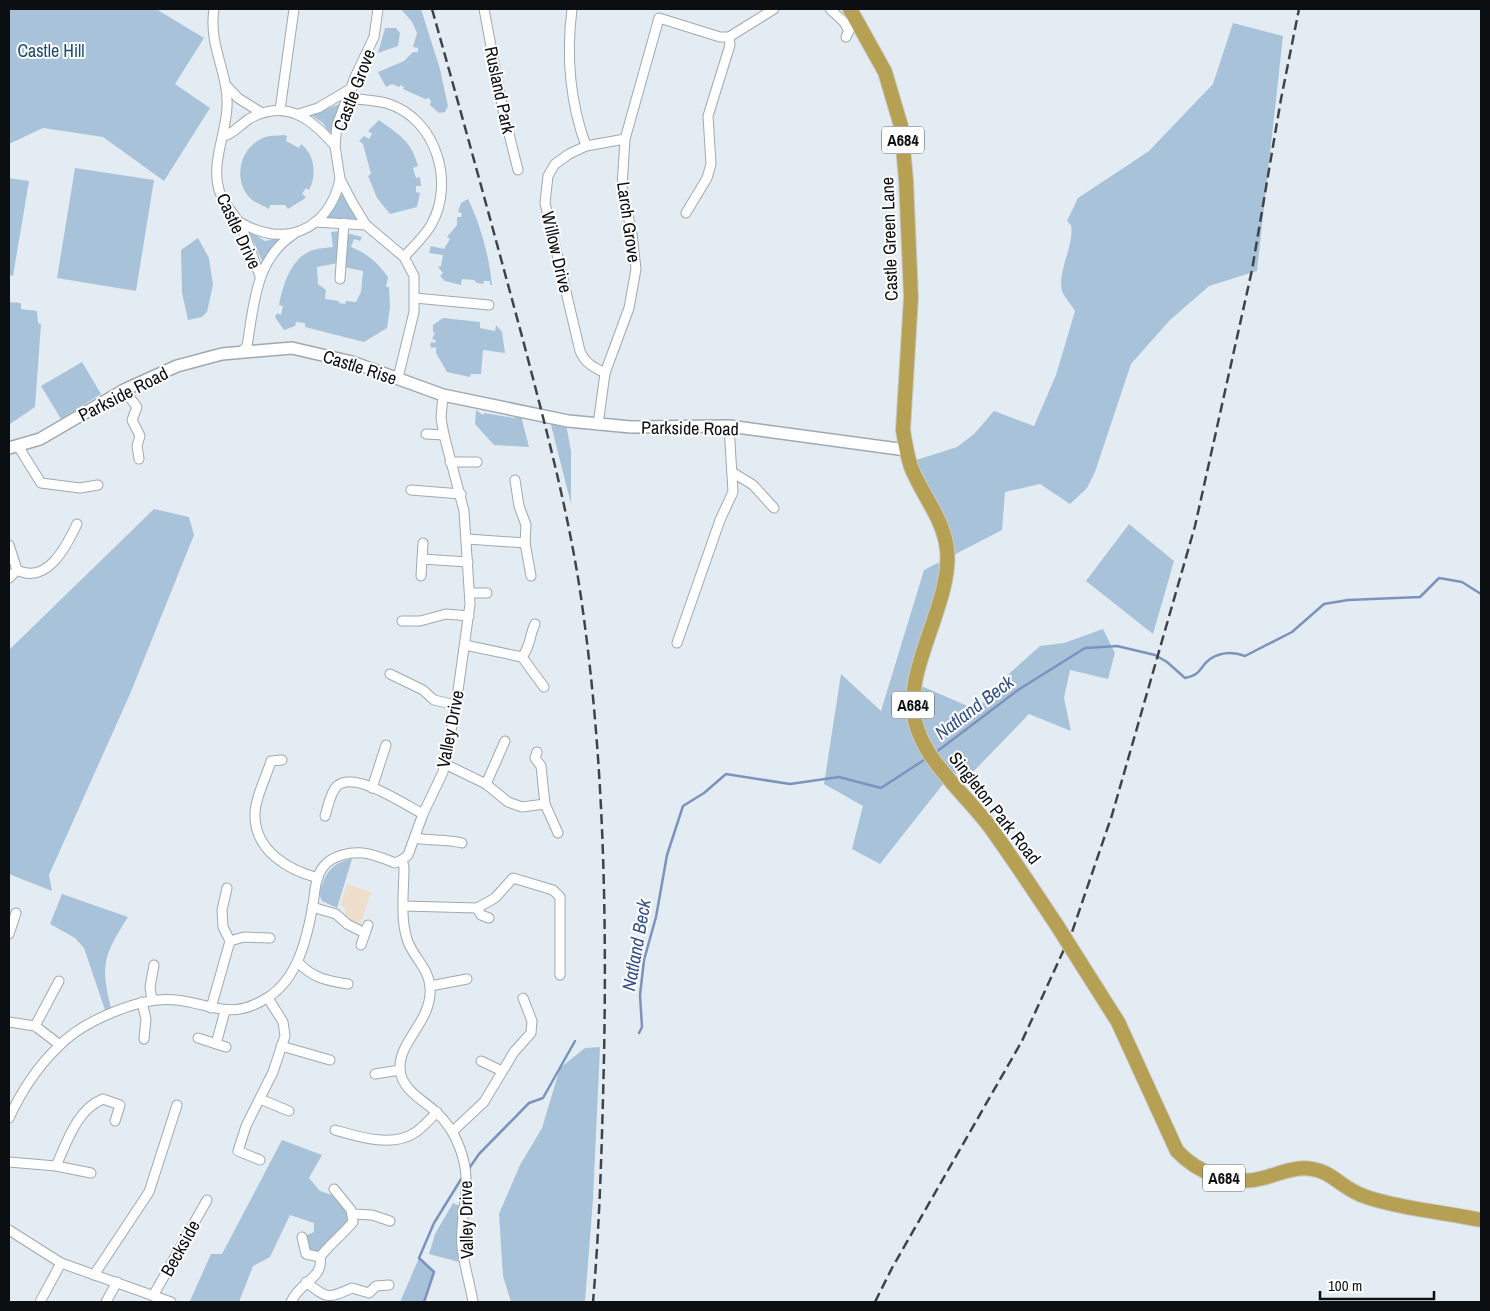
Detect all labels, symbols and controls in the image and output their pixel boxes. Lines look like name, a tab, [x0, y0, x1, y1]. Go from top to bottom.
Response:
park label: Castle Hill	[17, 38, 85, 63]
street label: Rusland Park	[479, 44, 522, 137]
street label: Castle Grove	[327, 45, 381, 135]
road number: A684	[882, 126, 924, 154]
street label: Castle Green Lane	[874, 177, 904, 301]
street label: Larch Grove	[611, 180, 647, 264]
street label: Castle Drive	[211, 189, 267, 273]
street label: Willow Drive	[536, 209, 578, 295]
street label: Castle Rise	[320, 343, 400, 391]
street label: Parkside Road	[74, 361, 172, 427]
street label: Parkside Road	[641, 415, 739, 441]
water label: Natland Beck	[929, 668, 1020, 745]
street label: Valley Drive	[430, 688, 470, 770]
road number: A684	[892, 692, 934, 718]
street label: Singleton Park Road	[943, 747, 1047, 869]
water label: Natland Beck	[615, 896, 657, 993]
road number: A684	[1203, 1164, 1245, 1192]
street label: Valley Drive	[453, 1181, 479, 1259]
street label: Beckside	[154, 1215, 206, 1281]
scale bar	[1320, 1268, 1434, 1300]
text: 100 m	[1328, 1275, 1362, 1296]

